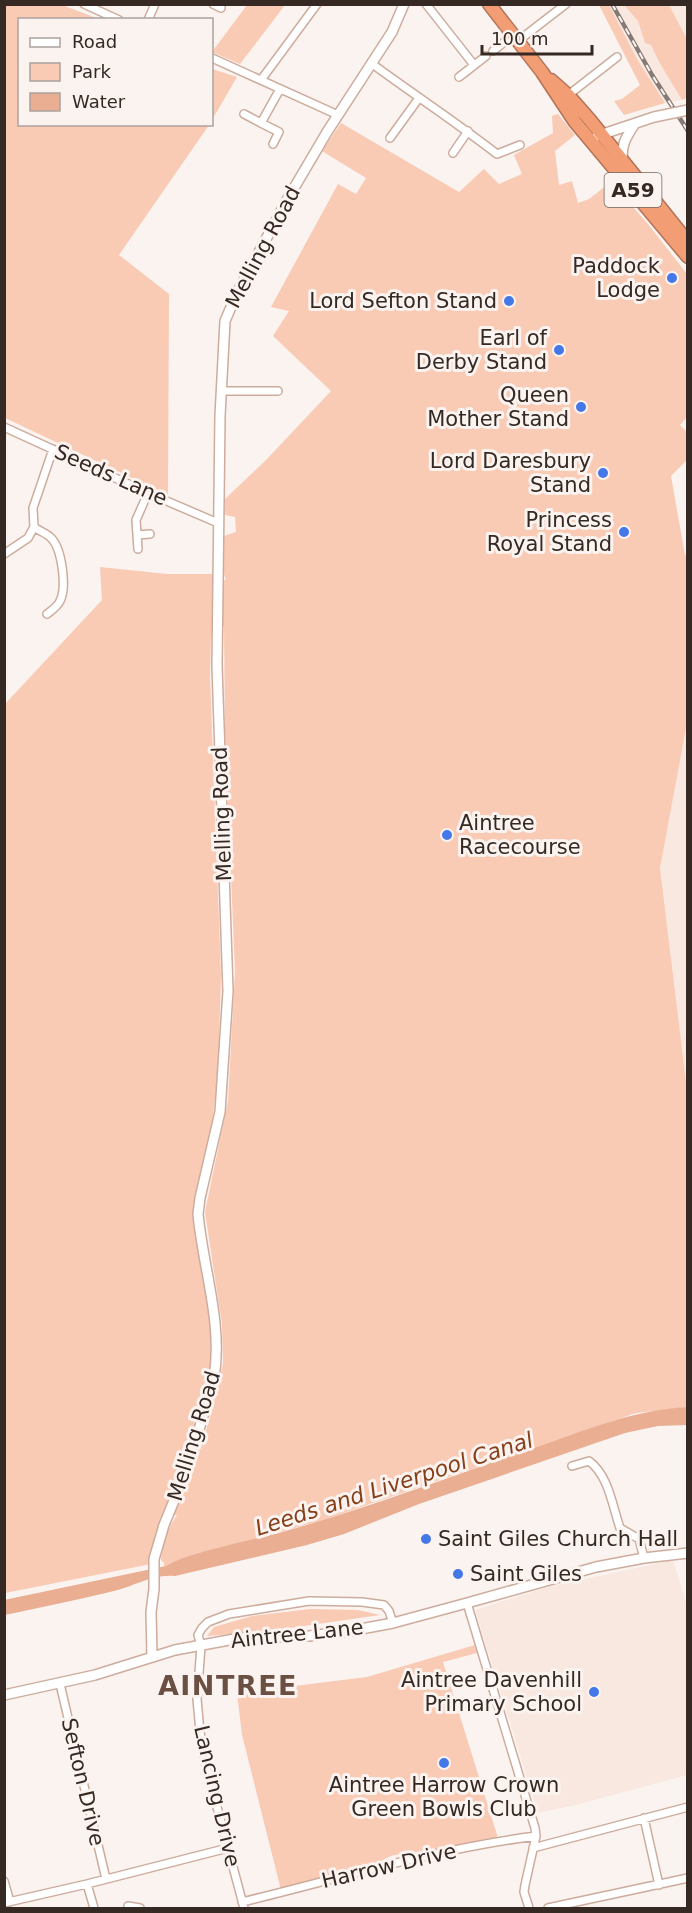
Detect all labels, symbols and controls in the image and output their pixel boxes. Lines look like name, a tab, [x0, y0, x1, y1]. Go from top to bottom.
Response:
legend	[18, 18, 213, 126]
scale bar	[482, 18, 592, 56]
text: 100 m	[491, 28, 549, 49]
text: Road	[72, 31, 117, 52]
text: Park	[72, 61, 111, 82]
text: Water	[72, 91, 126, 112]
road number: A59	[604, 173, 662, 207]
street label: Melling Road	[221, 182, 305, 312]
place label: Paddock Lodge	[572, 254, 661, 302]
marker: Paddock Lodge	[665, 271, 679, 285]
place label: Lord Sefton Stand	[309, 289, 497, 313]
marker: Lord Sefton Stand	[502, 294, 516, 308]
place label: Earl of Derby Stand	[416, 326, 548, 374]
marker: Earl of Derby Stand	[552, 343, 566, 357]
place label: Queen Mother Stand	[427, 383, 569, 431]
marker: Queen Mother Stand	[574, 400, 588, 414]
street label: Seeds Lane	[51, 439, 171, 511]
place label: Lord Daresbury Stand	[430, 449, 591, 497]
marker: Lord Daresbury Stand	[596, 466, 610, 480]
place label: Princess Royal Stand	[487, 508, 612, 556]
marker: Princess Royal Stand	[617, 525, 631, 539]
street label: Melling Road	[208, 746, 236, 882]
place label: Aintree Racecourse	[459, 811, 581, 859]
marker: Aintree Racecourse	[440, 828, 454, 842]
street label: Melling Road	[163, 1368, 225, 1504]
water label: Leeds and Liverpool Canal	[252, 1427, 536, 1541]
place label: Saint Giles Church Hall	[438, 1527, 678, 1551]
marker: Saint Giles Church Hall	[419, 1532, 433, 1546]
place label: Saint Giles	[470, 1562, 582, 1586]
marker: Saint Giles	[451, 1567, 465, 1581]
street label: Aintree Lane	[229, 1615, 365, 1653]
place label: Aintree Davenhill Primary School	[401, 1668, 582, 1716]
district label: AINTREE	[158, 1670, 298, 1701]
marker: Aintree Davenhill Primary School	[587, 1685, 601, 1699]
street label: Sefton Drive	[57, 1716, 109, 1848]
street label: Lancing Drive	[189, 1723, 245, 1869]
marker: Aintree Harrow Crown Green Bowls Club	[437, 1756, 451, 1770]
place label: Aintree Harrow Crown Green Bowls Club	[329, 1773, 559, 1821]
street label: Harrow Drive	[319, 1839, 459, 1893]

